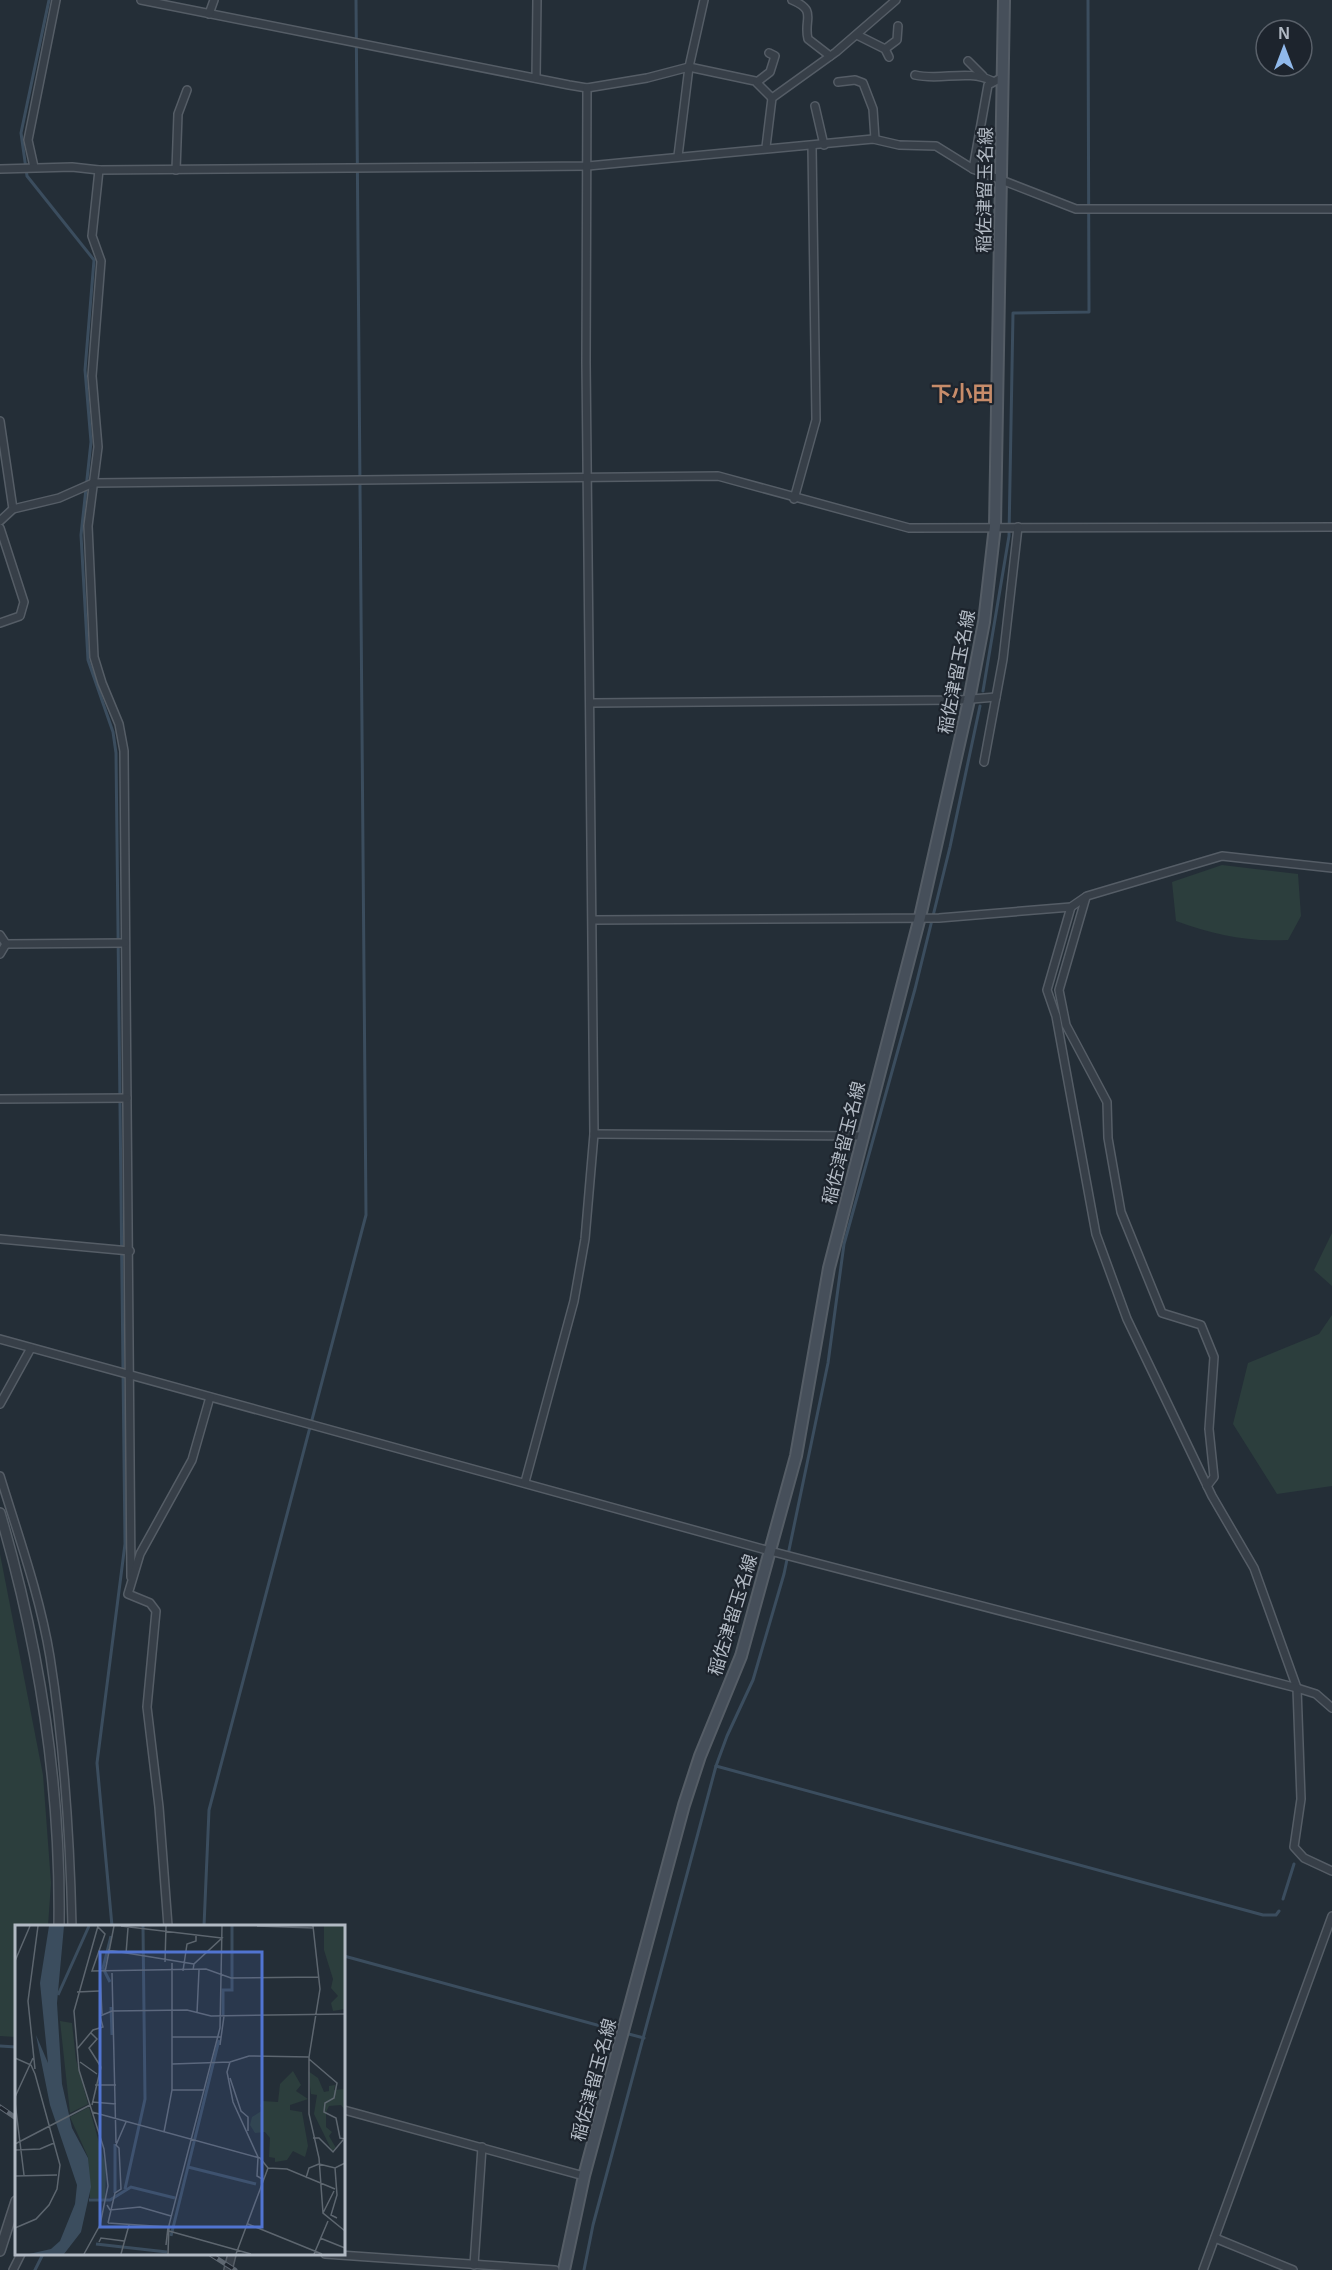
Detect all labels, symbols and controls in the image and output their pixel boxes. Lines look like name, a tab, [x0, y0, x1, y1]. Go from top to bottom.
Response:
north arrow	[1254, 18, 1314, 78]
text: N	[1278, 25, 1290, 42]
street label: 稲佐津留玉名線	[974, 127, 996, 253]
district label: 下小田	[931, 382, 994, 405]
street label: 稲佐津留玉名線	[935, 608, 979, 736]
street label: 稲佐津留玉名線	[819, 1079, 869, 1207]
street label: 稲佐津留玉名線	[705, 1552, 761, 1678]
inset map	[15, 1925, 345, 2255]
street label: 稲佐津留玉名線	[568, 2017, 620, 2143]

